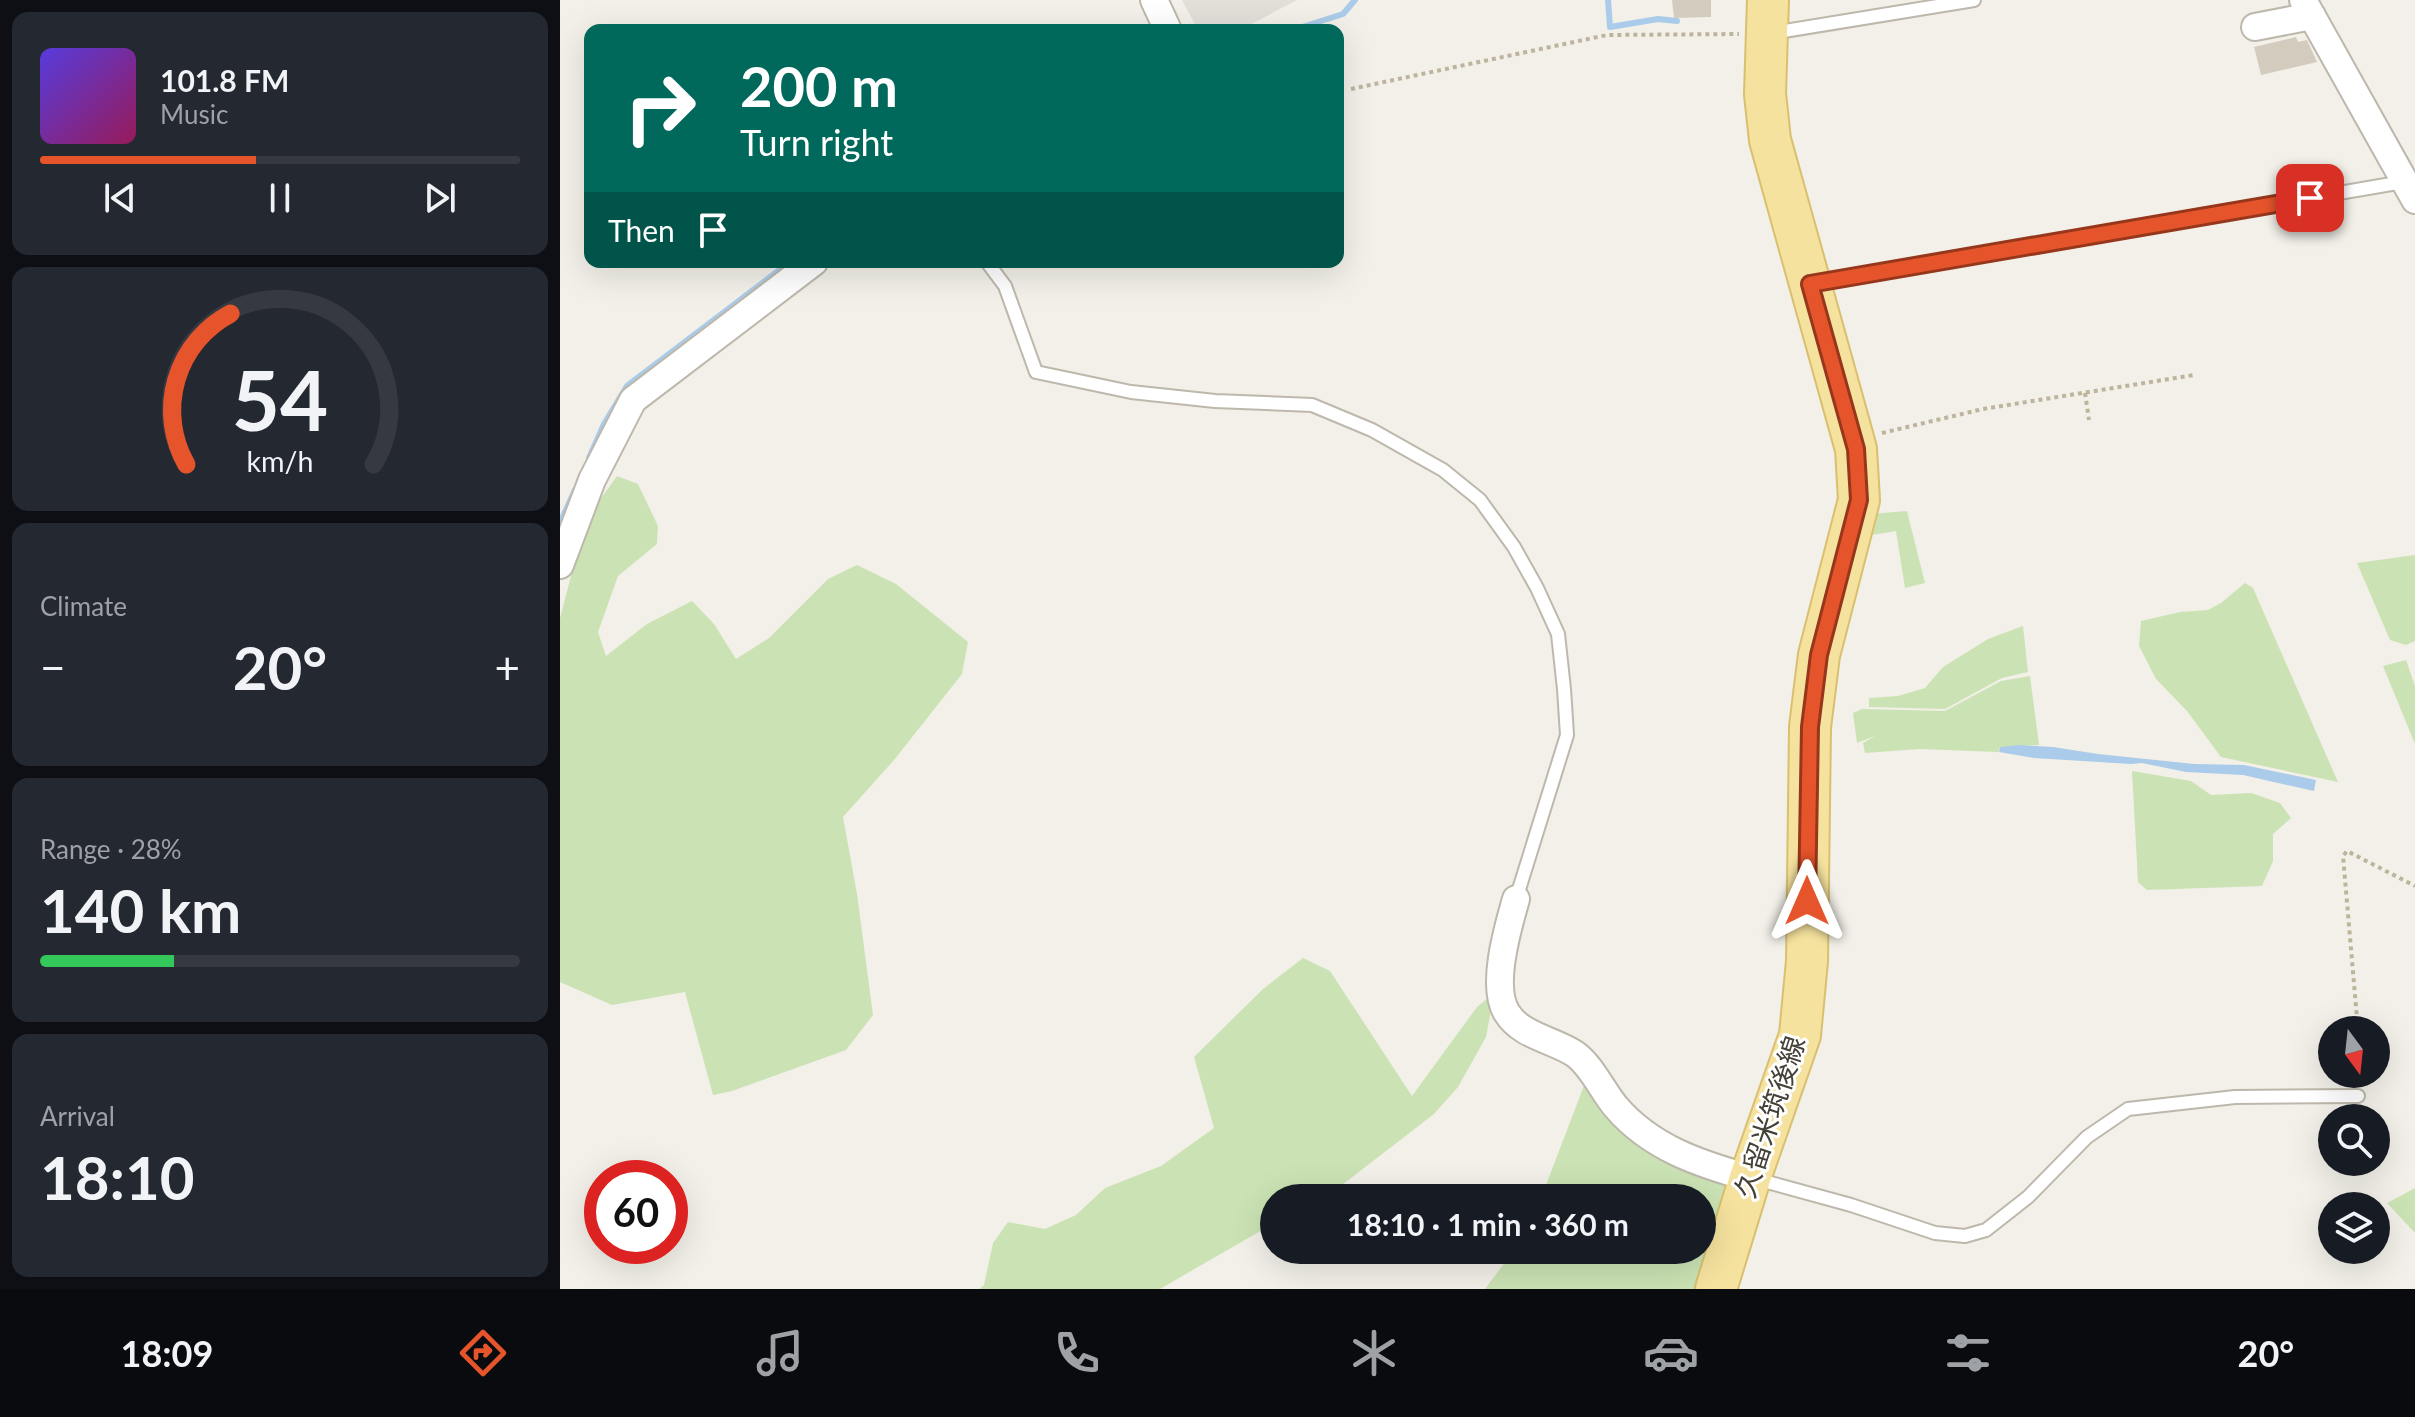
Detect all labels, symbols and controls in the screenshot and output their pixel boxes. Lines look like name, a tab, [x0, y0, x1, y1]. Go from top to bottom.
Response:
text: 200 m	[740, 52, 898, 119]
icon: right	[608, 56, 712, 160]
text: 101.8 FM	[160, 62, 289, 98]
text: Music	[160, 98, 228, 130]
text: Turn right	[740, 120, 893, 164]
pin	[2276, 164, 2344, 232]
icon: previous	[98, 176, 142, 220]
icon: pause	[258, 176, 302, 220]
icon: next	[418, 176, 462, 220]
icon: arrive	[2288, 176, 2332, 220]
icon: arrive	[691, 208, 735, 252]
text: Then	[608, 212, 675, 248]
text: 54	[232, 349, 328, 449]
text: km/h	[247, 444, 313, 478]
text: Climate	[40, 590, 127, 622]
text: 20°	[233, 631, 327, 703]
text: −	[40, 641, 66, 693]
text: +	[494, 641, 520, 693]
text: Range · 28%	[40, 833, 182, 865]
position arrow	[1765, 859, 1849, 943]
text: 140 km	[40, 874, 241, 946]
north arrow	[2318, 1016, 2390, 1088]
map controls	[2318, 1016, 2390, 1264]
street label: 久留米筑後線	[1727, 1032, 1811, 1202]
text: Arrival	[40, 1100, 115, 1132]
button: search	[2318, 1104, 2390, 1176]
text: 18:10	[40, 1141, 195, 1213]
speed limit sign: 60	[584, 1160, 688, 1264]
button: layers	[2318, 1192, 2390, 1264]
text: 18:10 · 1 min · 360 m	[1347, 1206, 1629, 1242]
icon: directions	[455, 1325, 511, 1381]
icon: music	[752, 1325, 808, 1381]
icon: phone	[1049, 1325, 1105, 1381]
icon: climate	[1346, 1325, 1402, 1381]
icon: car	[1643, 1325, 1699, 1381]
icon: filters	[1940, 1325, 1996, 1381]
text: 18:09	[121, 1331, 213, 1375]
text: 20°	[2238, 1331, 2294, 1375]

